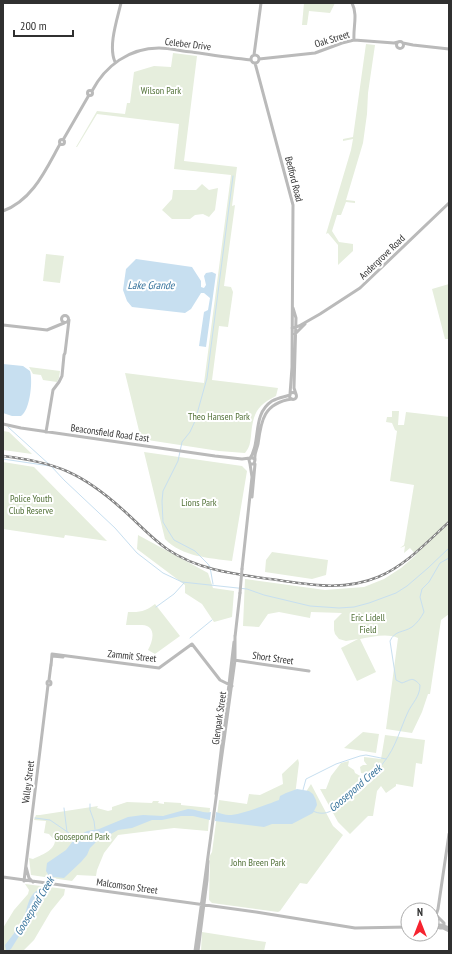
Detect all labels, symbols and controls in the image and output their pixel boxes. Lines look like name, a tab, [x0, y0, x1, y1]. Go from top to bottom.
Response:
scale bar	[14, 12, 73, 38]
text: 200 m	[20, 18, 47, 33]
street label: Oak Street	[313, 27, 351, 50]
street label: Celeber Drive	[164, 35, 212, 53]
park label: Wilson Park	[141, 84, 181, 97]
street label: Bedford Road	[282, 155, 306, 203]
street label: Andergrove Road	[356, 232, 408, 282]
water label: Lake Grande	[128, 278, 176, 292]
park label: Theo Hansen Park	[188, 410, 250, 423]
street label: Beaconsfield Road East	[70, 421, 150, 445]
park label: Police Youth Club Reserve	[9, 492, 53, 517]
park label: Lions Park	[181, 496, 217, 509]
park label: Eric Lidell Field	[351, 611, 386, 636]
street label: Zammit Street	[107, 647, 157, 665]
street label: Short Street	[252, 649, 295, 667]
street label: Glenpark Street	[209, 690, 229, 745]
street label: Valley Street	[19, 760, 37, 805]
water label: Goosepond Creek	[326, 760, 386, 815]
park label: Goosepond Park	[54, 830, 110, 843]
park label: John Breen Park	[230, 856, 285, 869]
water label: Goosepond Creek	[11, 873, 58, 938]
street label: Malcomson Street	[95, 875, 159, 897]
north arrow	[400, 902, 440, 942]
text: N	[417, 905, 423, 919]

